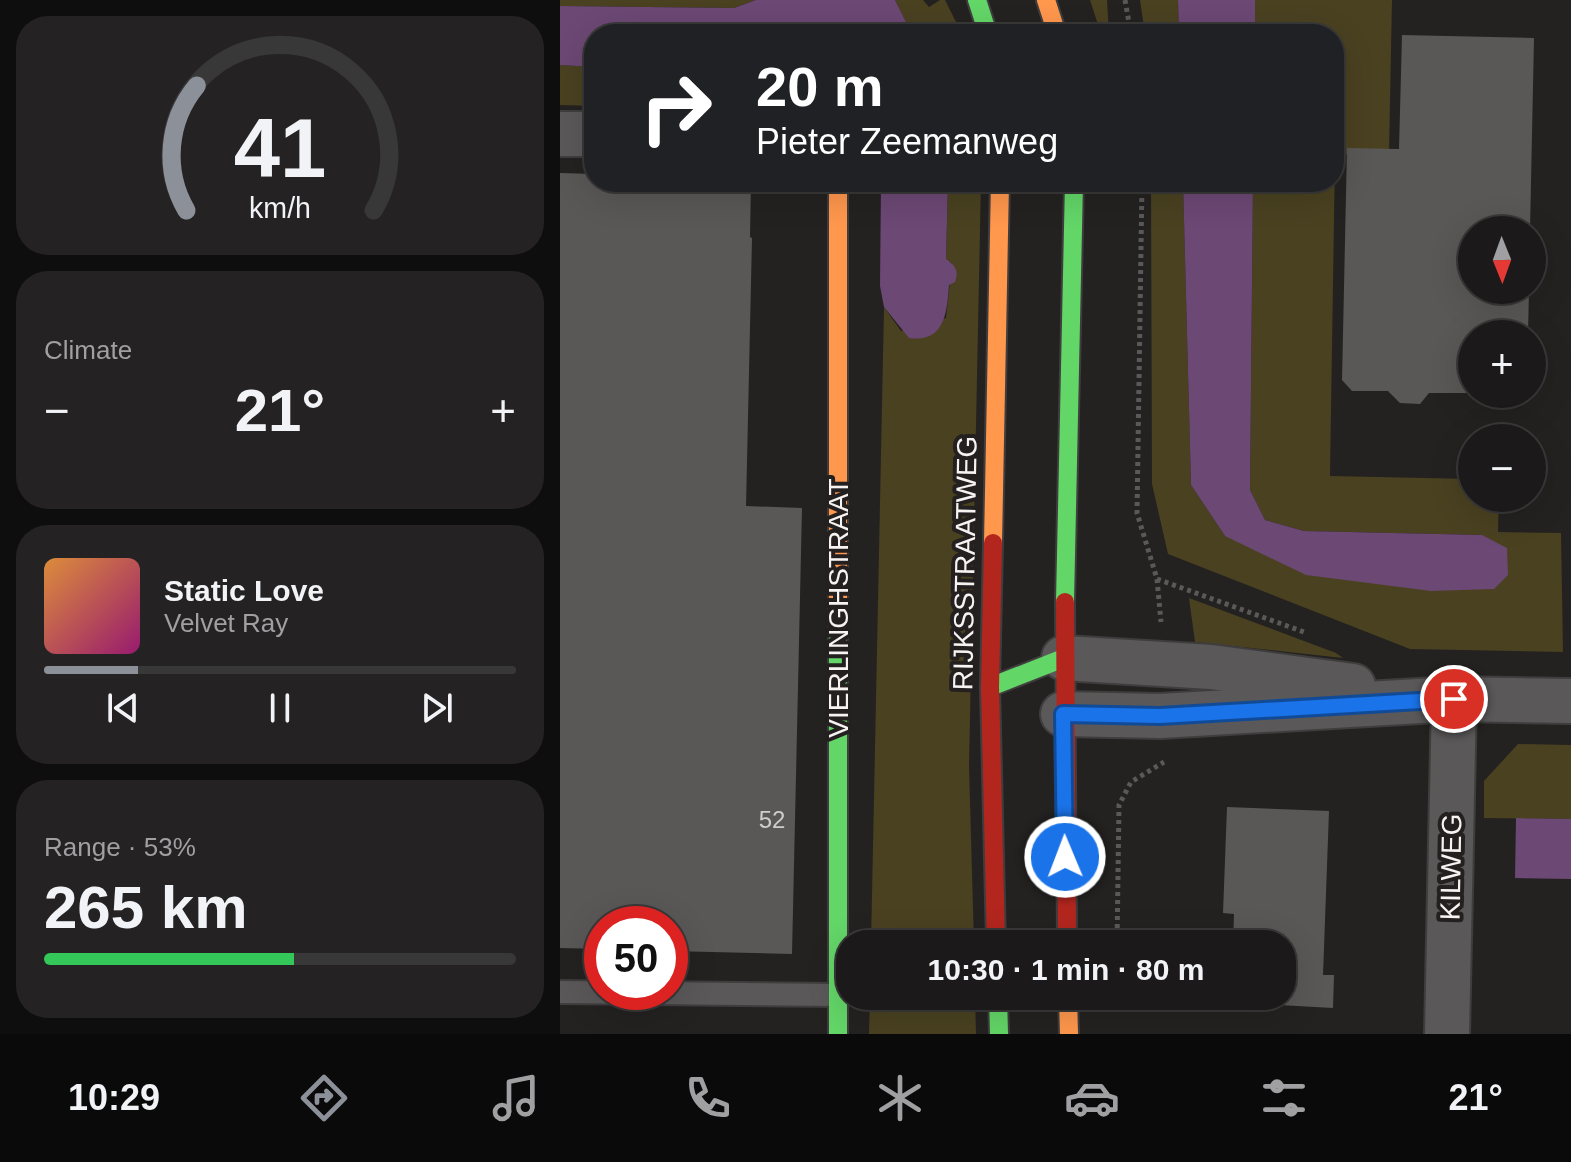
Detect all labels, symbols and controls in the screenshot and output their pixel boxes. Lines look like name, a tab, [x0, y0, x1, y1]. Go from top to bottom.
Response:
text: 20 m	[756, 55, 884, 118]
icon: right	[624, 56, 728, 160]
text: 41	[234, 102, 326, 195]
text: Pieter Zeemanweg	[756, 121, 1058, 162]
text: km/h	[249, 192, 311, 224]
north arrow	[1458, 216, 1546, 304]
map controls	[1458, 216, 1546, 512]
button: +	[1458, 320, 1546, 408]
text: Climate	[44, 335, 132, 365]
text: 21°	[235, 377, 325, 444]
text: −	[44, 386, 70, 435]
text: +	[490, 386, 516, 435]
button: −	[1458, 424, 1546, 512]
street label: RIJKSSTRAATWEG	[947, 435, 983, 691]
street label: VIERLINGHSTRAAT	[823, 478, 854, 738]
text: Static Love	[164, 574, 324, 607]
text: Velvet Ray	[164, 608, 288, 638]
pin	[1420, 665, 1488, 733]
icon: arrive	[1432, 677, 1476, 721]
icon: previous	[101, 686, 145, 730]
icon: pause	[258, 686, 302, 730]
icon: next	[415, 686, 459, 730]
house number: 52	[759, 806, 785, 833]
street label: KILWEG	[1435, 813, 1467, 921]
position arrow	[1023, 815, 1107, 899]
text: Range · 53%	[44, 832, 196, 862]
text: 265 km	[44, 874, 248, 941]
speed limit sign: 50	[584, 906, 688, 1010]
text: 10:30 · 1 min · 80 m	[928, 953, 1204, 986]
icon: directions	[296, 1070, 352, 1126]
icon: music	[488, 1070, 544, 1126]
icon: phone	[680, 1070, 736, 1126]
icon: climate	[872, 1070, 928, 1126]
icon: car	[1064, 1070, 1120, 1126]
icon: filters	[1256, 1070, 1312, 1126]
text: 10:29	[68, 1077, 160, 1118]
text: 21°	[1448, 1077, 1503, 1118]

